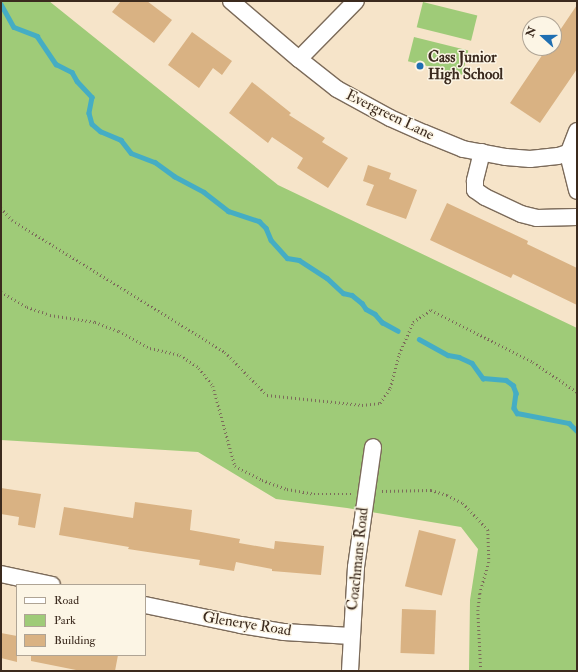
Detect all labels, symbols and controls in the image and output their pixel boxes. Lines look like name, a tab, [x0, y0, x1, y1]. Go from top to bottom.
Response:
north arrow	[522, 16, 562, 56]
text: N	[523, 25, 539, 39]
place label: Cass Junior High School	[428, 48, 503, 83]
marker: Cass Junior High School	[415, 61, 425, 71]
street label: Evergreen Lane	[343, 86, 437, 144]
street label: Coachmans Road	[344, 507, 372, 611]
legend	[16, 584, 146, 656]
text: Road	[54, 593, 79, 608]
street label: Glenerye Road	[201, 608, 293, 640]
text: Park	[54, 613, 76, 628]
text: Building	[54, 633, 95, 648]

